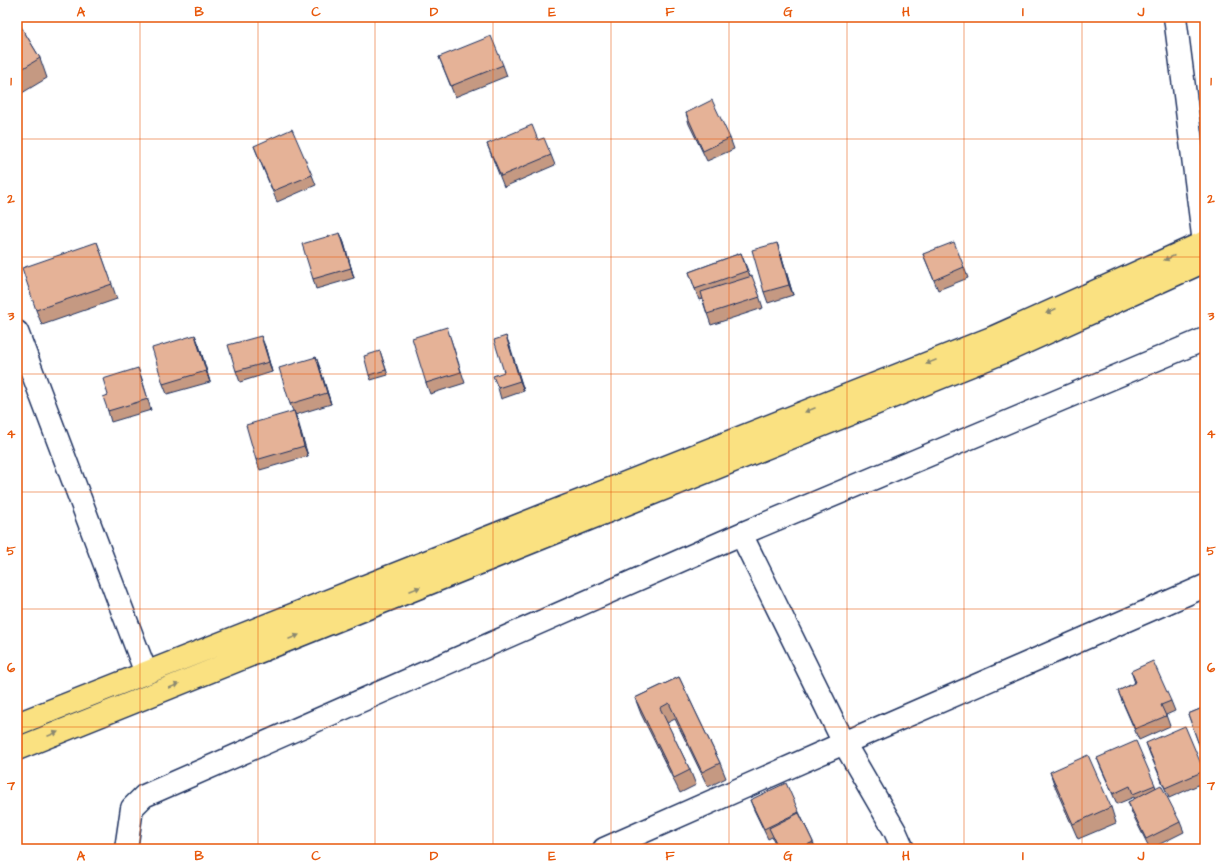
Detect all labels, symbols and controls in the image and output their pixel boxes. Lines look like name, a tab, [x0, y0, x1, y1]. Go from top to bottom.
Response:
text: A	[77, 3, 86, 21]
text: B	[194, 3, 204, 21]
text: C	[311, 3, 321, 21]
text: D	[430, 3, 439, 21]
text: E	[548, 3, 556, 21]
text: F	[665, 3, 675, 21]
text: G	[783, 3, 793, 21]
text: H	[902, 3, 910, 21]
text: I	[1022, 3, 1024, 21]
text: J	[1137, 3, 1145, 21]
text: 1	[10, 72, 12, 90]
text: 1	[1210, 72, 1212, 90]
text: 2	[6, 190, 15, 208]
text: 2	[1206, 190, 1215, 208]
one-way arrow	[1164, 255, 1175, 261]
text: 3	[7, 307, 15, 325]
text: 3	[1207, 307, 1215, 325]
one-way arrow	[1045, 308, 1056, 314]
one-way arrow	[924, 359, 936, 365]
one-way arrow	[804, 407, 816, 413]
text: 4	[7, 425, 16, 443]
text: 4	[1207, 425, 1216, 443]
text: 5	[6, 542, 16, 560]
text: 5	[1206, 542, 1216, 560]
one-way arrow	[410, 585, 422, 591]
one-way arrow	[289, 634, 301, 640]
text: 6	[7, 659, 16, 677]
text: 6	[1207, 659, 1216, 677]
one-way arrow	[168, 682, 180, 688]
one-way arrow	[48, 731, 60, 737]
text: 7	[6, 777, 16, 795]
text: 7	[1206, 777, 1216, 795]
text: A	[77, 847, 86, 865]
text: B	[194, 847, 204, 865]
text: C	[311, 847, 321, 865]
text: D	[430, 847, 439, 865]
text: E	[548, 847, 556, 865]
text: F	[665, 847, 675, 865]
text: G	[783, 847, 793, 865]
text: H	[902, 847, 910, 865]
text: I	[1022, 847, 1024, 865]
text: J	[1137, 847, 1145, 865]

